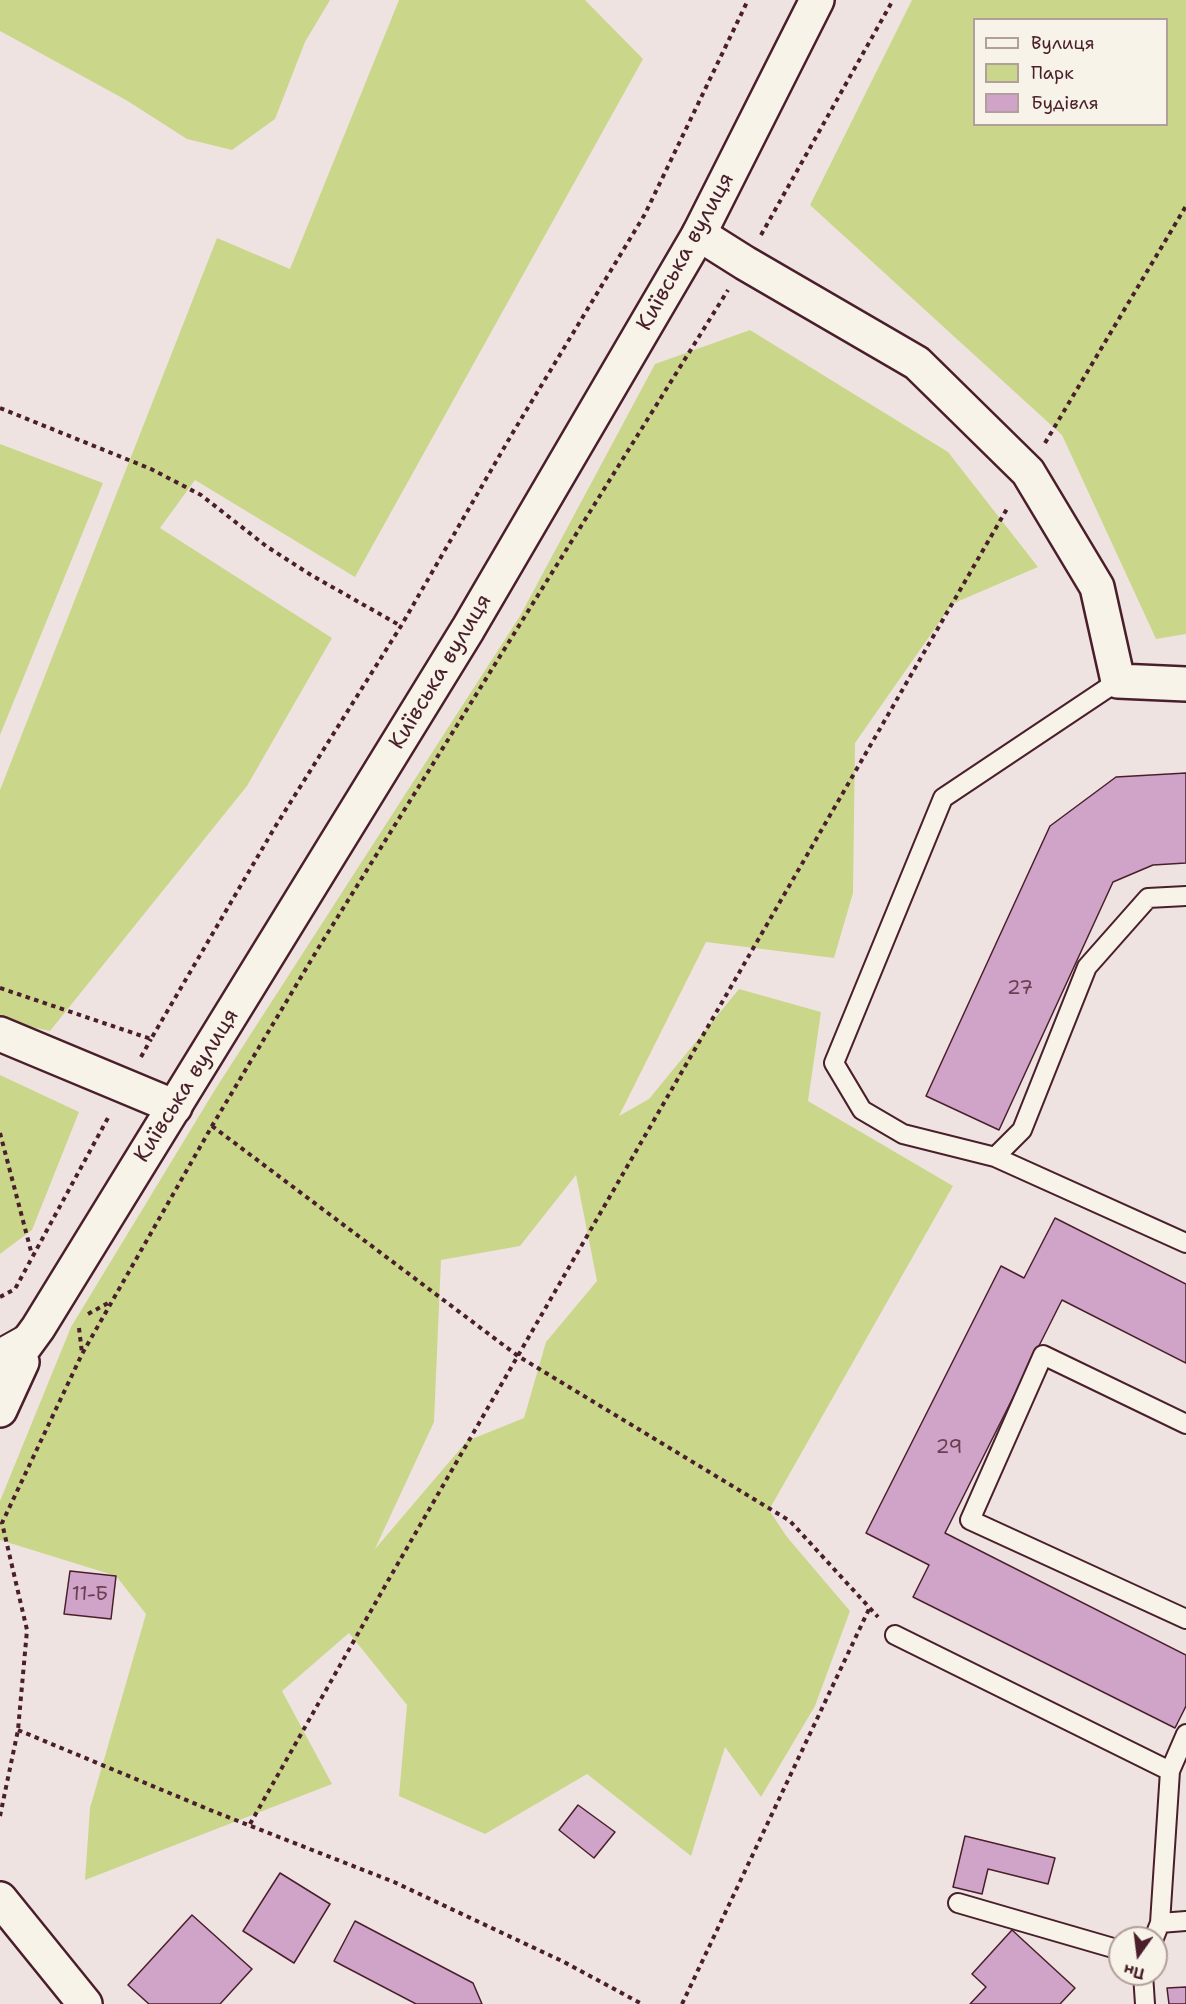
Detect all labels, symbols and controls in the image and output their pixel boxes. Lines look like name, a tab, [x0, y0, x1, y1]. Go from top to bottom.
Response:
legend	[973, 18, 1168, 126]
text: Вулиця	[1031, 31, 1095, 55]
text: Парк	[1031, 61, 1074, 85]
text: Будівля	[1031, 91, 1099, 115]
street label: Київська вулиця	[632, 168, 740, 336]
street label: Київська вулиця	[384, 590, 498, 754]
house number: 27	[1007, 977, 1033, 1001]
street label: Київська вулиця	[129, 1004, 245, 1168]
house number: 29	[936, 1436, 962, 1460]
house number: 11-Б	[72, 1583, 108, 1607]
north arrow	[1108, 1926, 1168, 1986]
text: Пн	[1121, 1959, 1147, 1985]

